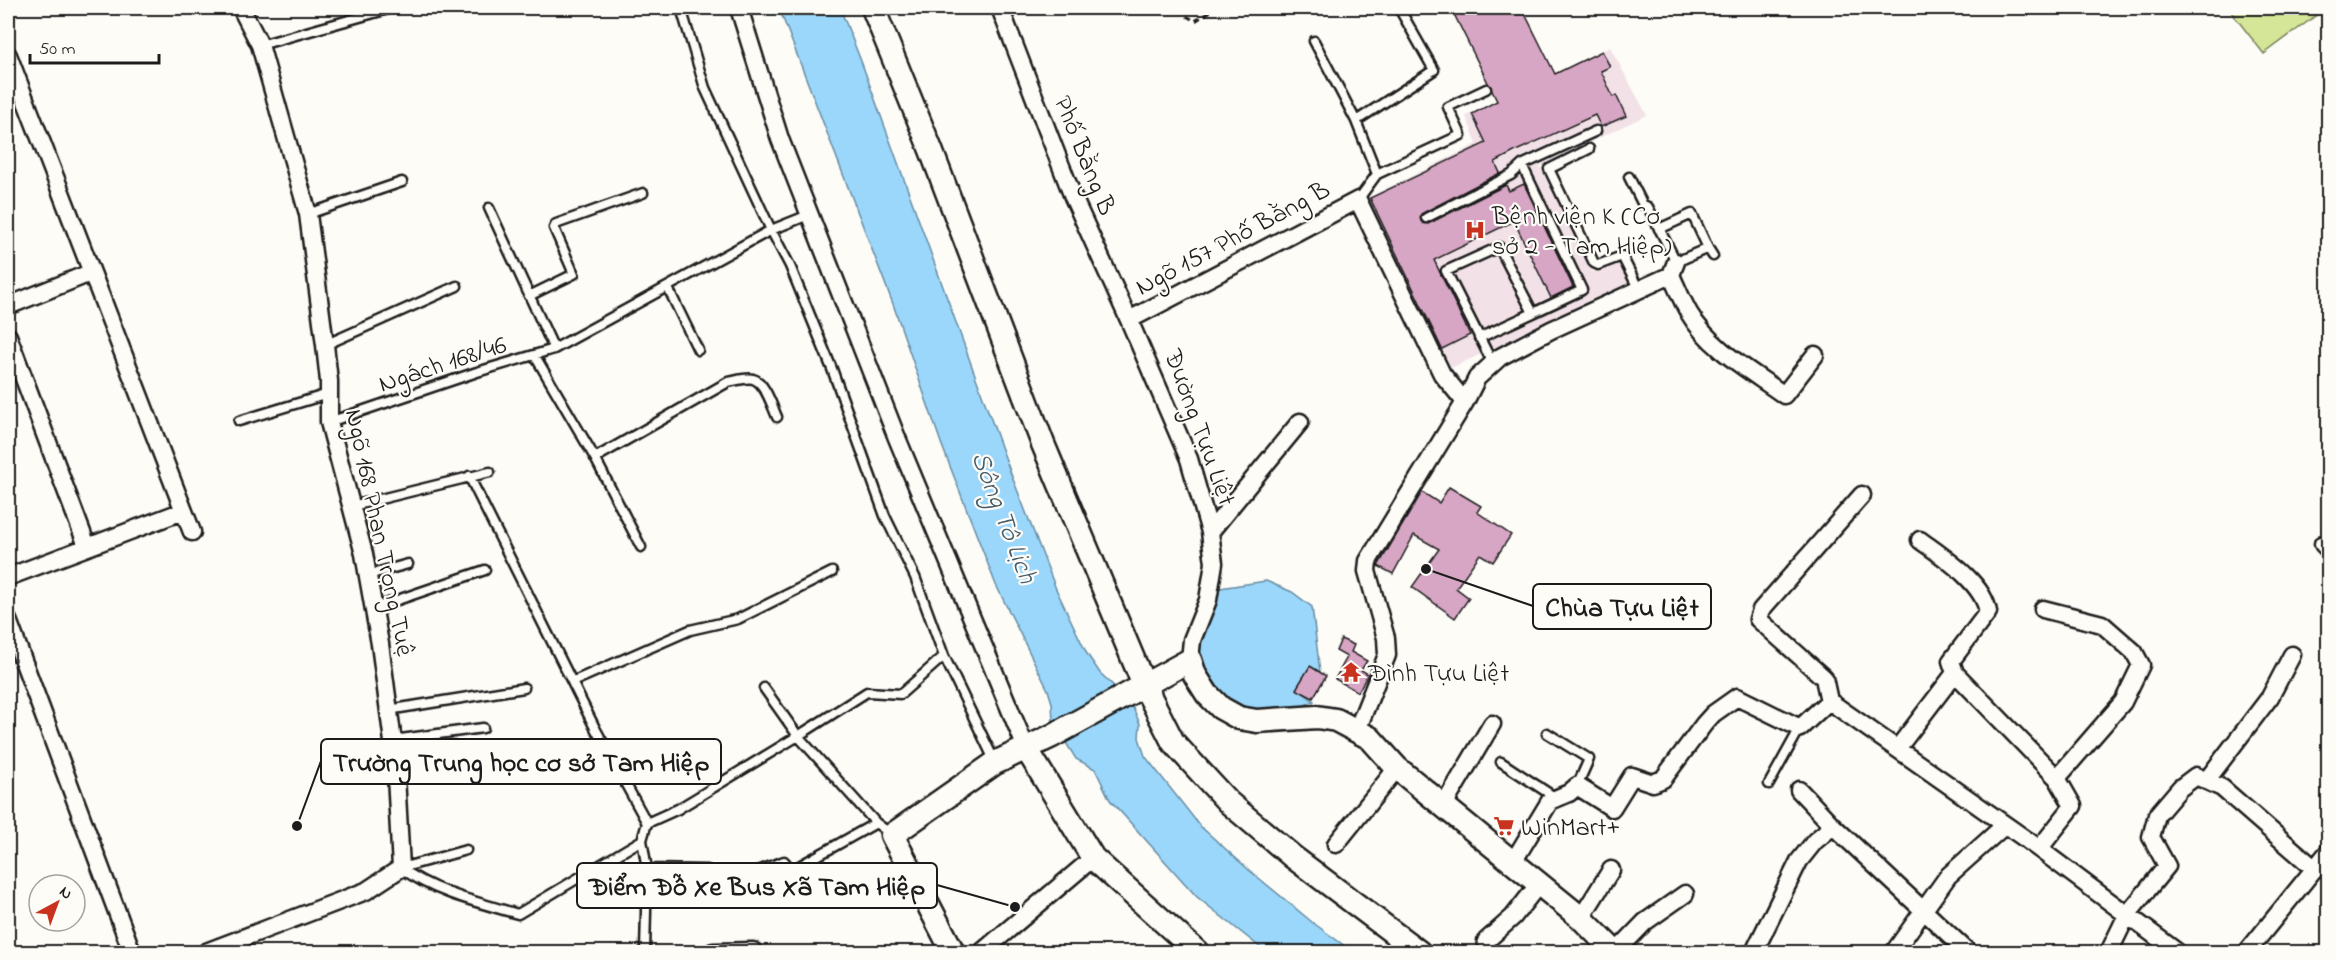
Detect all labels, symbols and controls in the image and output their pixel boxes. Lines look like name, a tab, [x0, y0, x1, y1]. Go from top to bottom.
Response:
scale bar	[30, 27, 159, 65]
text: 50 m	[39, 37, 76, 63]
street label: Phố Bằng B	[1042, 91, 1124, 222]
street label: Ngõ 157 Phố Bằng B	[1129, 172, 1337, 307]
place label: Bệnh viện K (Cơ sở 2 - Tam Hiệp)	[1491, 199, 1672, 267]
hospital icon: Bệnh viện K (Cơ sở 2 - Tam Hiệp)	[1463, 218, 1487, 242]
street label: Ngách 168/46	[374, 327, 512, 404]
street label: Đường Tựu Liệt	[1152, 343, 1244, 512]
street label: Ngõ 168 Phan Trọng Tuệ	[333, 406, 423, 662]
water label: Sông Tô Lịch	[959, 446, 1046, 591]
callout: Chùa Tựu Liệt	[1533, 584, 1711, 629]
text: Chùa Tựu Liệt	[1545, 590, 1700, 629]
place label: Đình Tựu Liệt	[1367, 656, 1510, 694]
temple icon: Đình Tựu Liệt	[1339, 660, 1363, 684]
callout: Trường Trung học cơ sở Tam Hiệp	[321, 739, 721, 784]
text: Trường Trung học cơ sở Tam Hiệp	[333, 745, 710, 785]
place label: WinMart+	[1521, 810, 1620, 848]
supermarket icon: WinMart+	[1492, 814, 1516, 838]
callout: Điểm Đỗ Xe Bus Xã Tam Hiệp	[577, 863, 937, 908]
text: Điểm Đỗ Xe Bus Xã Tam Hiệp	[587, 869, 926, 908]
north arrow	[27, 873, 87, 933]
text: N	[54, 881, 78, 906]

